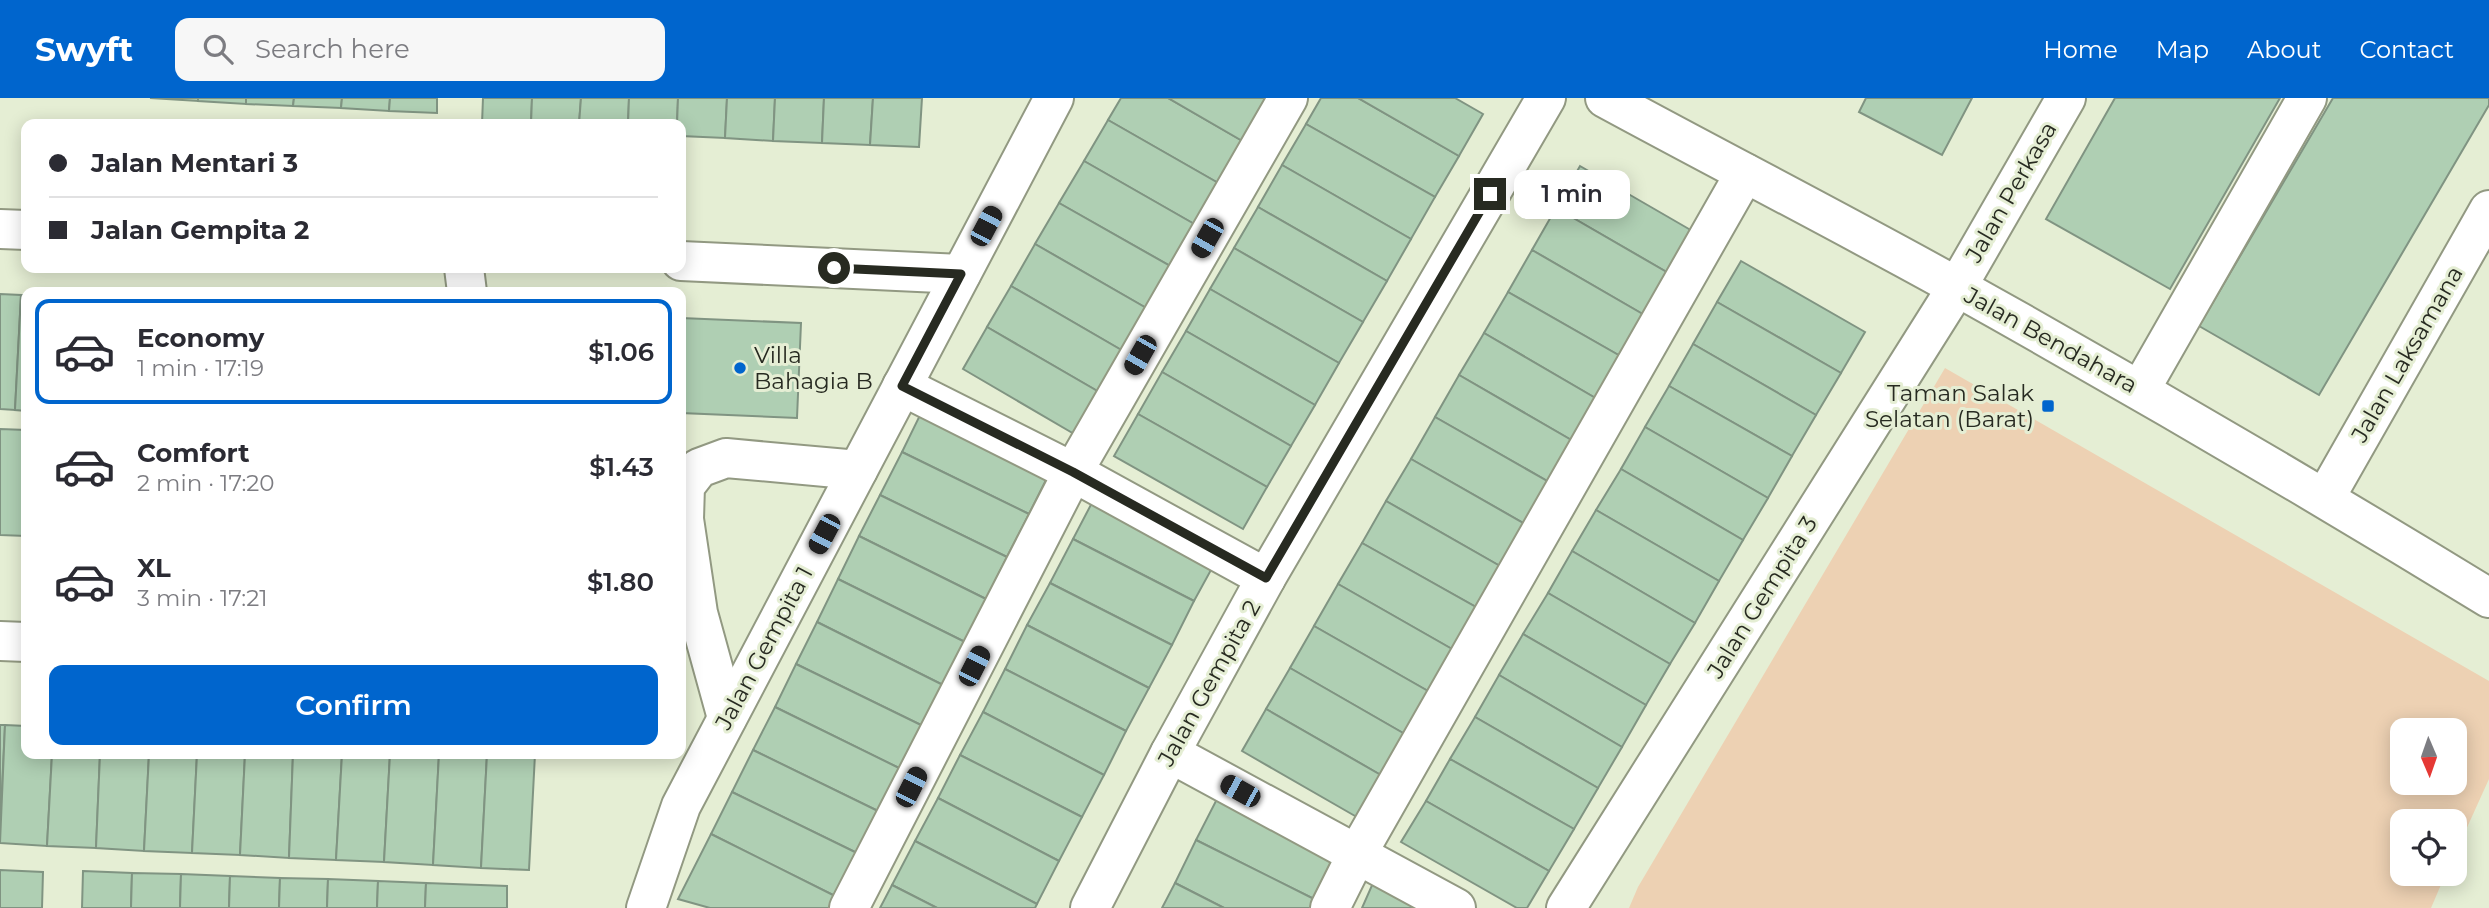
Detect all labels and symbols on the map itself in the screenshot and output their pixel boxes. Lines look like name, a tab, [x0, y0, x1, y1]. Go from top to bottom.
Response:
street label: Jalan Perkasa	[1959, 117, 2062, 268]
callout: 1 min	[1514, 170, 1630, 218]
route end	[1474, 178, 1506, 210]
car	[967, 203, 1006, 249]
car	[1188, 215, 1227, 261]
route start	[818, 252, 850, 284]
street label: Jalan Laksamana	[2345, 261, 2469, 448]
street label: Jalan Bendahara	[1959, 280, 2142, 399]
car	[1121, 332, 1160, 378]
place label: Villa Bahagia B	[754, 341, 873, 395]
marker: Villa Bahagia B	[732, 360, 748, 376]
place label: Taman Salak Selatan (Barat)	[1865, 379, 2034, 433]
marker: Taman Salak Selatan (Barat)	[2040, 398, 2056, 414]
car	[805, 511, 844, 557]
street label: Jalan Gempita 3	[1700, 511, 1823, 684]
street label: Jalan Gempita 1	[709, 562, 819, 735]
street label: Jalan Gempita 2	[1151, 595, 1266, 772]
car	[956, 643, 993, 689]
north arrow	[2390, 718, 2468, 794]
car	[893, 764, 930, 810]
car	[1217, 772, 1264, 810]

